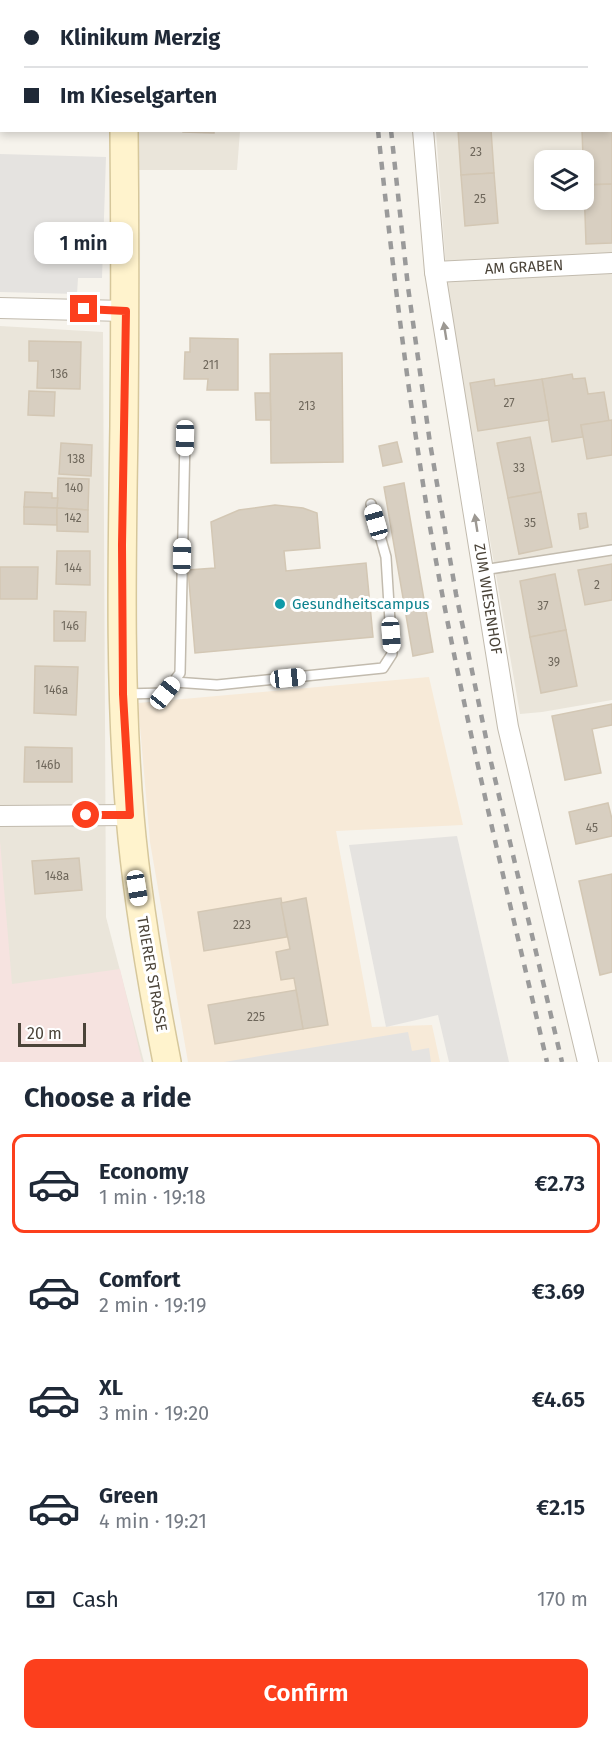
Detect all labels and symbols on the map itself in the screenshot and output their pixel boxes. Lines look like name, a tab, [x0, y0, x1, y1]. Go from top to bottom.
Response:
house number: 23	[470, 145, 482, 159]
house number: 25	[474, 192, 486, 206]
callout: 1 min	[34, 222, 134, 264]
street label: AM GRABEN	[484, 256, 564, 278]
route end	[70, 295, 97, 322]
one-way arrow	[440, 321, 449, 340]
house number: 211	[203, 358, 219, 372]
house number: 136	[50, 367, 68, 381]
house number: 27	[503, 396, 515, 410]
house number: 213	[299, 399, 315, 413]
car	[176, 420, 194, 456]
house number: 138	[67, 452, 85, 466]
house number: 33	[513, 461, 525, 475]
house number: 140	[65, 481, 83, 495]
car	[362, 502, 390, 542]
house number: 142	[64, 511, 82, 525]
one-way arrow	[471, 514, 480, 533]
house number: 35	[524, 516, 536, 530]
car	[173, 538, 191, 574]
street label: ZUM WIESENHOF	[470, 542, 506, 656]
house number: 144	[64, 561, 83, 575]
house number: 2	[594, 578, 600, 592]
place label: Gesundheitscampus	[292, 595, 429, 613]
marker: Gesundheitscampus	[273, 597, 287, 611]
house number: 37	[537, 599, 549, 613]
car	[381, 616, 401, 654]
house number: 146	[61, 619, 79, 633]
house number: 39	[548, 655, 560, 669]
car	[269, 667, 307, 689]
car	[147, 673, 183, 713]
house number: 146a	[44, 683, 68, 697]
house number: 146b	[35, 758, 61, 772]
route start	[72, 801, 99, 828]
house number: 45	[586, 821, 598, 835]
house number: 148a	[45, 869, 69, 883]
car	[125, 869, 149, 907]
street label: TRIERER STRASSE	[133, 915, 171, 1033]
house number: 223	[233, 918, 251, 932]
house number: 225	[247, 1010, 265, 1024]
scale bar	[18, 1020, 86, 1048]

